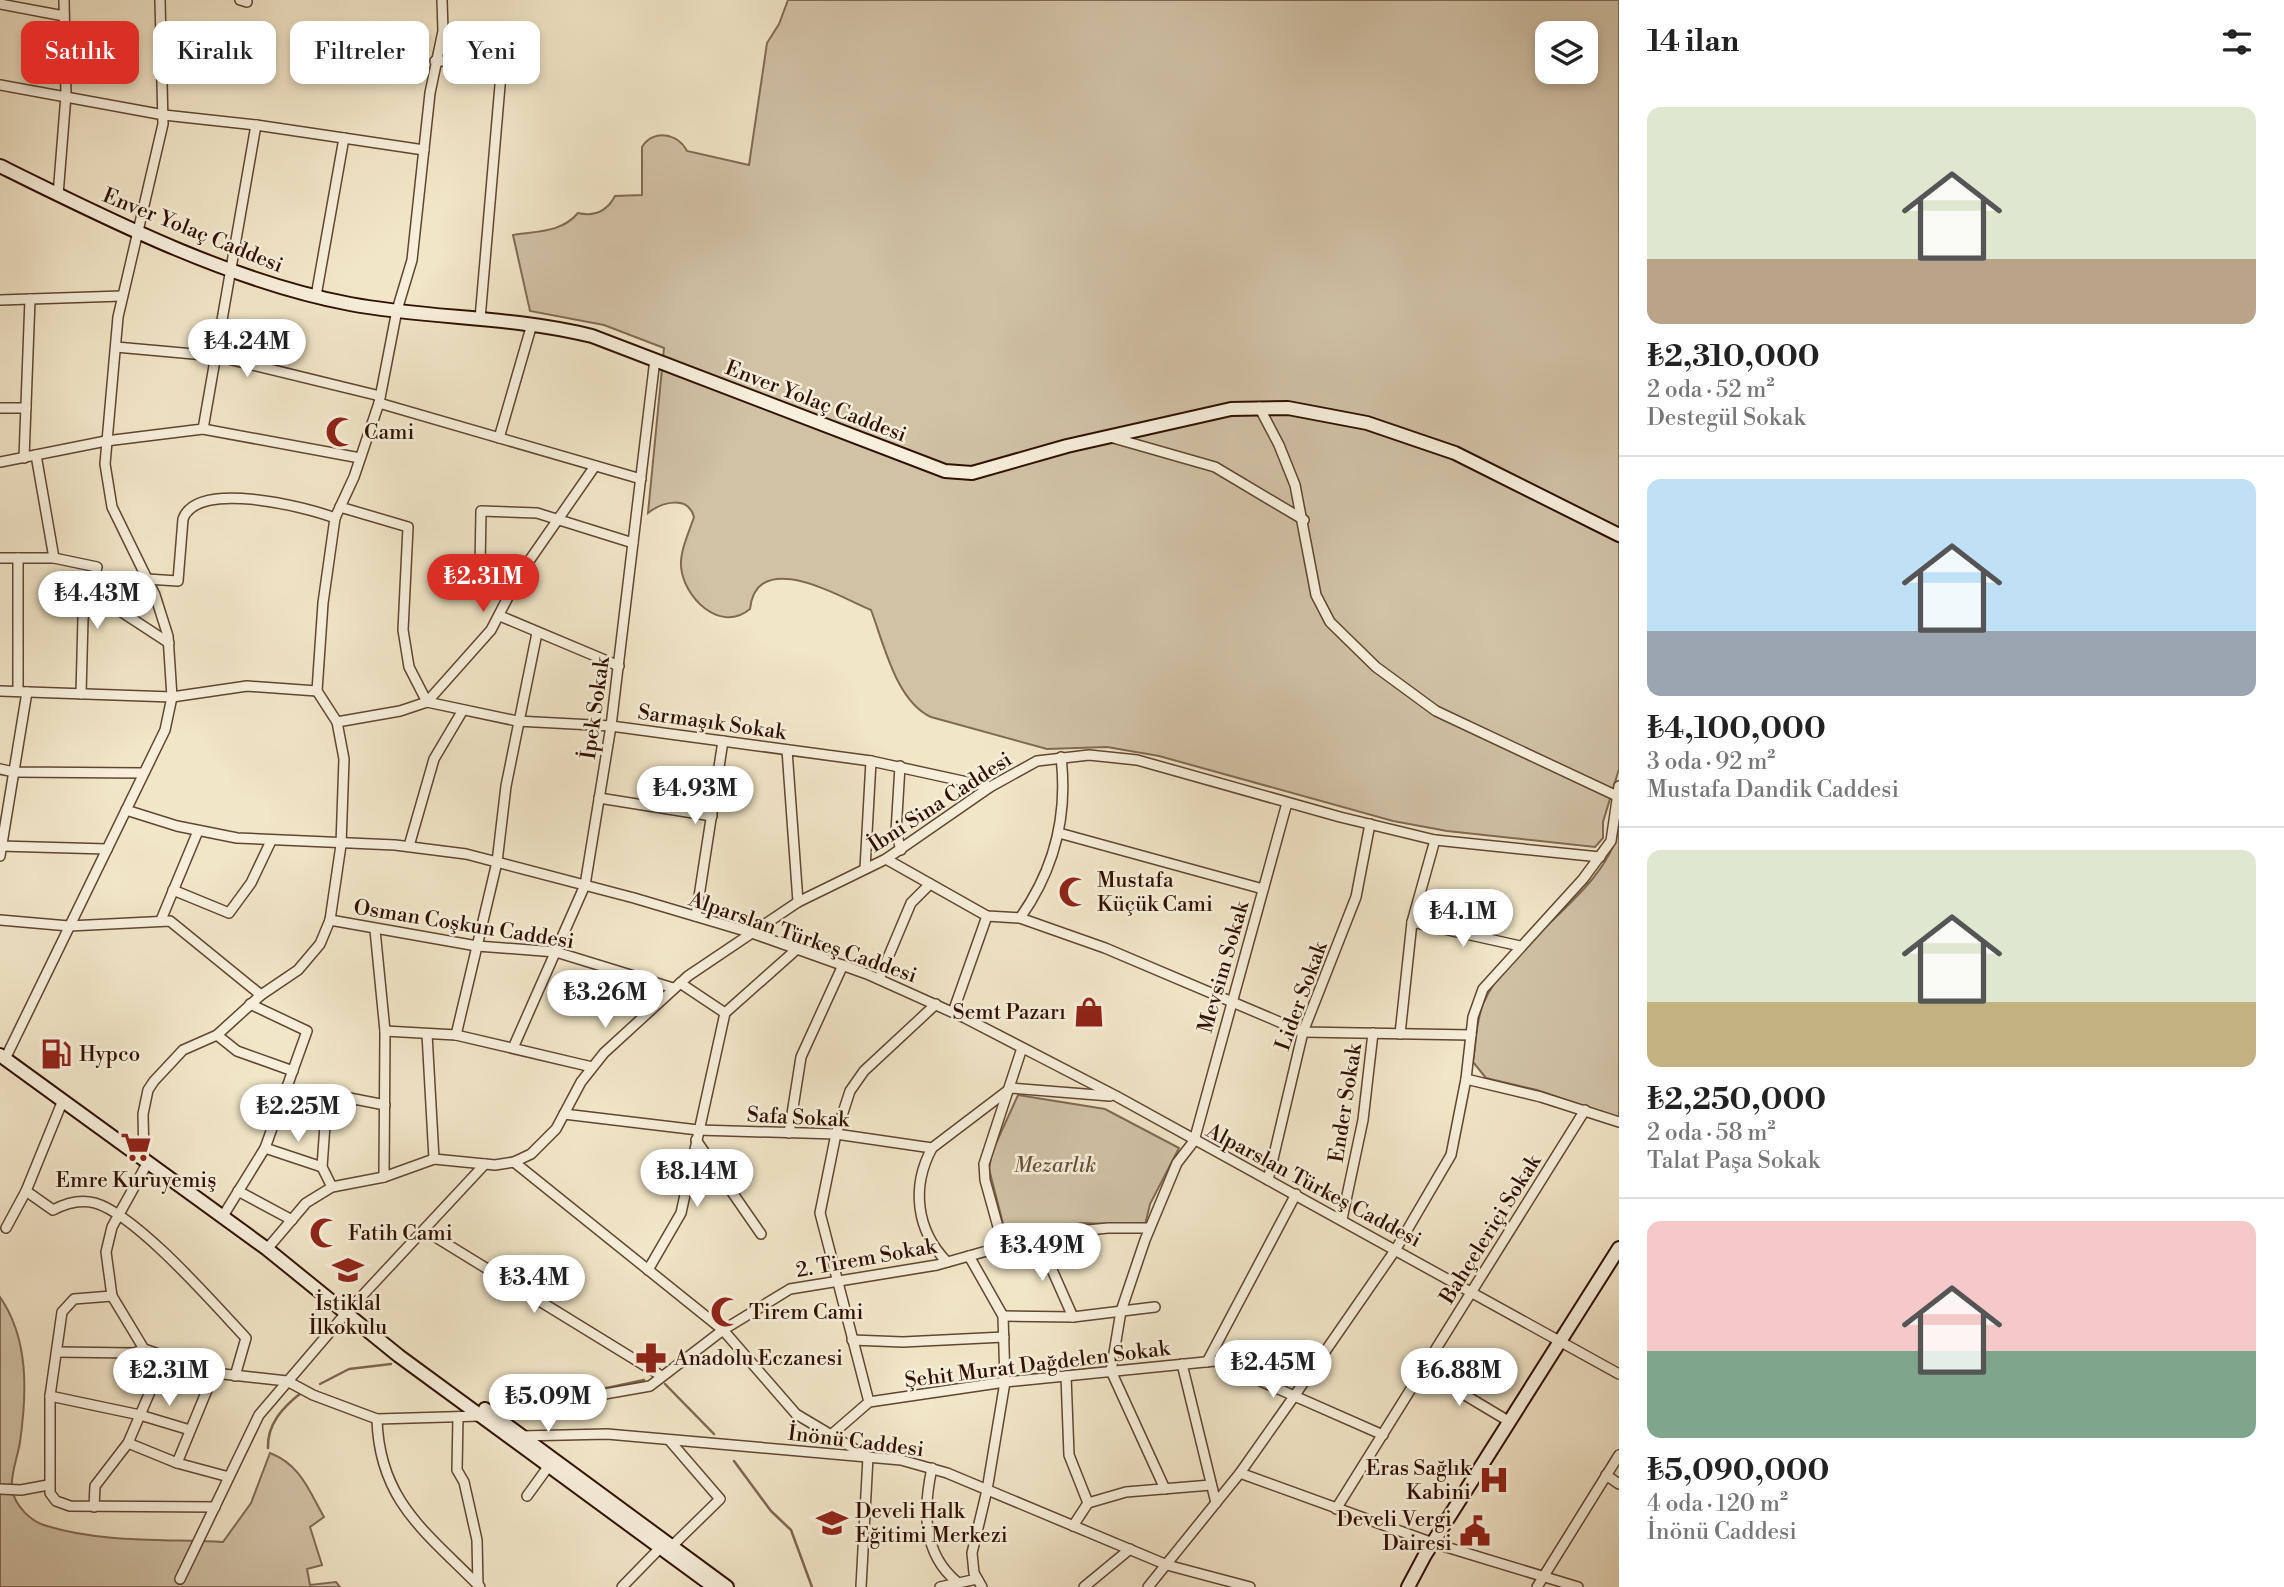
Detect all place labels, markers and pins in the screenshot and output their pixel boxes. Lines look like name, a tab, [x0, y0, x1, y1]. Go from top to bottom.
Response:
pin: ₺4.24M	[190, 320, 304, 379]
mosque icon: Cami	[324, 415, 358, 449]
place label: Cami	[364, 420, 414, 446]
pin: ₺2.31M	[426, 554, 540, 614]
pin: ₺4.43M	[40, 572, 154, 631]
pin: ₺4.93M	[638, 766, 752, 826]
place label: Mustafa Küçük Cami	[1097, 868, 1213, 918]
mosque icon: Mustafa Küçük Cami	[1057, 875, 1091, 909]
pin: ₺4.1M	[1414, 890, 1512, 949]
pin: ₺3.26M	[548, 970, 662, 1030]
shop icon: Semt Pazarı	[1072, 995, 1106, 1029]
place label: Semt Pazarı	[953, 1000, 1066, 1026]
fuel station icon: Hypco	[39, 1037, 73, 1071]
place label: Hypco	[79, 1042, 140, 1068]
pin: ₺2.25M	[241, 1084, 355, 1144]
supermarket icon: Emre Kuruyemiş	[119, 1130, 153, 1164]
pin: ₺8.14M	[640, 1150, 754, 1209]
place label: Emre Kuruyemiş	[56, 1168, 217, 1194]
mosque icon: Fatih Cami	[308, 1216, 342, 1250]
place label: Fatih Cami	[348, 1221, 453, 1247]
pin: ₺3.49M	[985, 1224, 1099, 1283]
school or university icon: İstiklal İlkokulu	[331, 1253, 365, 1287]
pin: ₺3.4M	[485, 1256, 583, 1315]
place label: İstiklal İlkokulu	[309, 1289, 387, 1341]
mosque icon: Tirem Cami	[709, 1295, 743, 1329]
place label: Tirem Cami	[749, 1300, 863, 1326]
pin: ₺2.45M	[1216, 1340, 1330, 1400]
pharmacy icon: Anadolu Eczanesi	[634, 1341, 668, 1375]
place label: Anadolu Eczanesi	[673, 1346, 843, 1372]
pin: ₺2.31M	[112, 1348, 226, 1408]
pin: ₺6.88M	[1402, 1348, 1516, 1408]
pin: ₺5.09M	[491, 1374, 605, 1434]
place label: Eras Sağlık Kabini	[1366, 1456, 1472, 1506]
hospital icon: Eras Sağlık Kabini	[1477, 1463, 1511, 1497]
place label: Develi Halk Eğitimi Merkezi	[855, 1499, 1008, 1549]
school or university icon: Develi Halk Eğitimi Merkezi	[815, 1506, 849, 1540]
place label: Develi Vergi Dairesi	[1336, 1507, 1452, 1557]
public building icon: Develi Vergi Dairesi	[1458, 1514, 1492, 1548]

